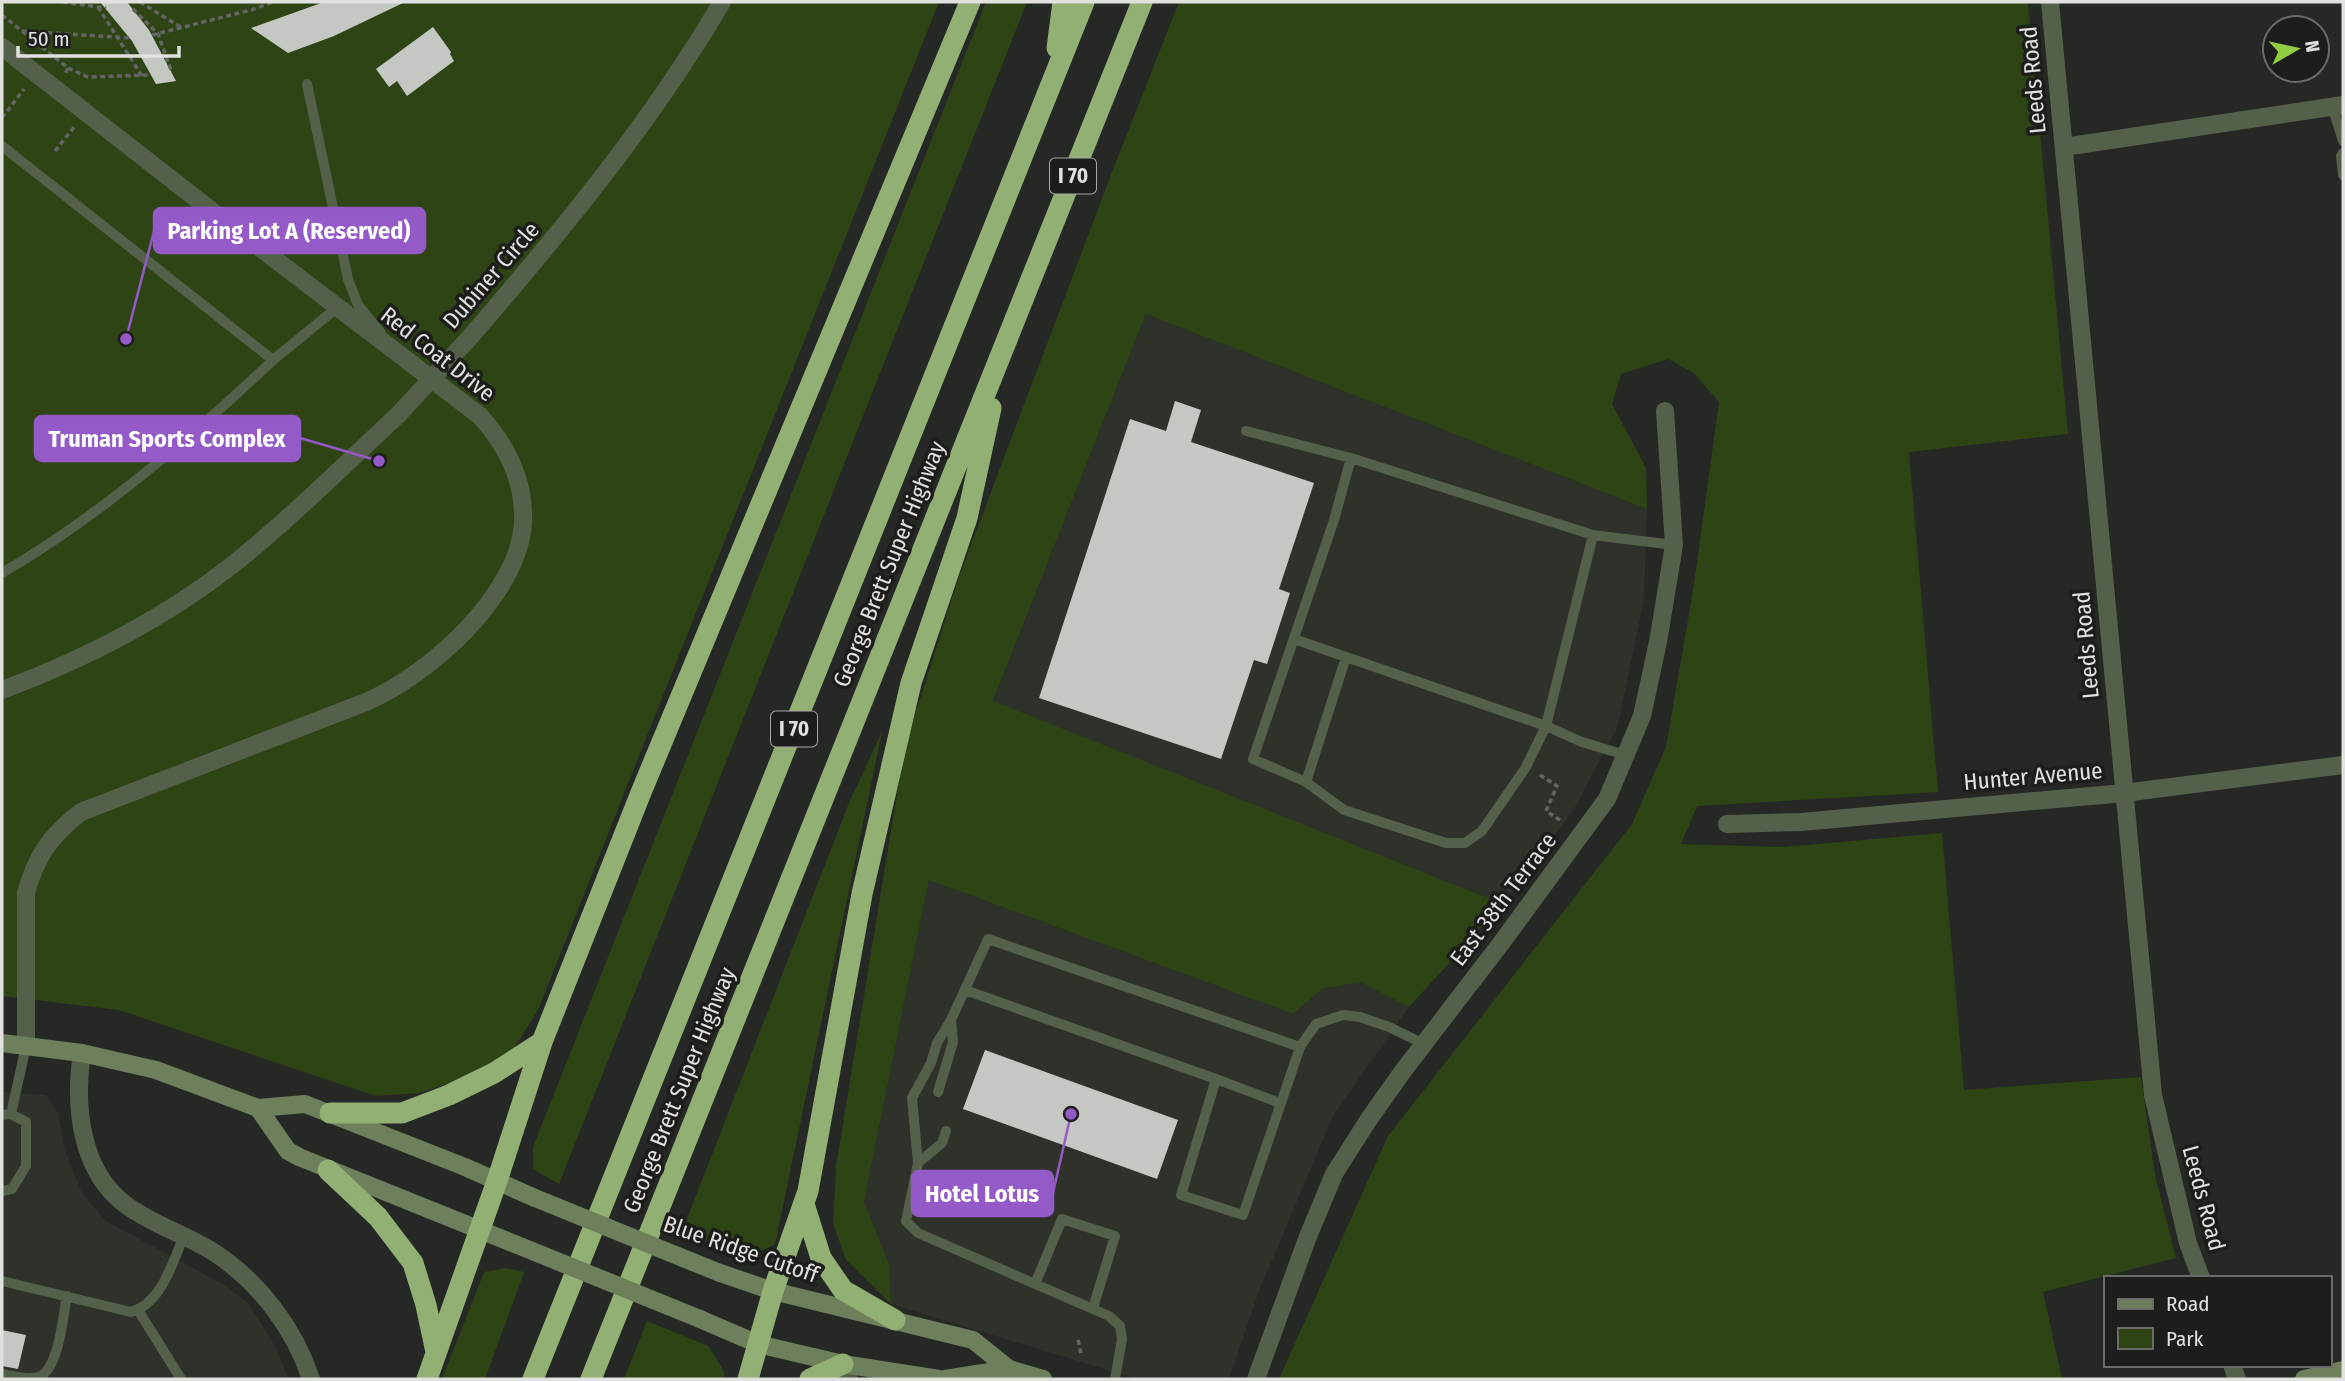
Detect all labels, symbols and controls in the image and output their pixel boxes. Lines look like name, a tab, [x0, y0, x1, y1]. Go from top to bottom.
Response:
scale bar	[18, 14, 178, 58]
north arrow	[2261, 14, 2331, 84]
street label: Leeds Road	[2014, 25, 2052, 135]
text: 50 m	[28, 26, 70, 52]
text: N	[2300, 39, 2325, 54]
road number: I 70	[1050, 158, 1096, 194]
callout: Parking Lot A (Reserved)	[154, 208, 425, 253]
street label: Dubiner Circle	[437, 216, 545, 334]
text: Parking Lot A (Reserved)	[167, 217, 411, 245]
street label: Red Coat Drive	[375, 301, 501, 407]
callout: Truman Sports Complex	[35, 416, 300, 461]
text: Truman Sports Complex	[49, 425, 286, 453]
street label: George Brett Super Highway	[827, 436, 951, 691]
street label: Leeds Road	[2067, 590, 2105, 700]
road number: I 70	[771, 712, 817, 746]
street label: Hunter Avenue	[1962, 756, 2104, 796]
street label: East 38th Terrace	[1444, 827, 1562, 971]
street label: George Brett Super Highway	[617, 962, 741, 1217]
street label: Leeds Road	[2177, 1142, 2231, 1254]
callout: Hotel Lotus	[912, 1171, 1053, 1216]
text: Hotel Lotus	[925, 1180, 1039, 1208]
street label: Blue Ridge Cutoff	[660, 1209, 824, 1289]
legend	[2104, 1276, 2331, 1367]
text: Road	[2166, 1291, 2210, 1317]
text: Park	[2166, 1326, 2204, 1352]

